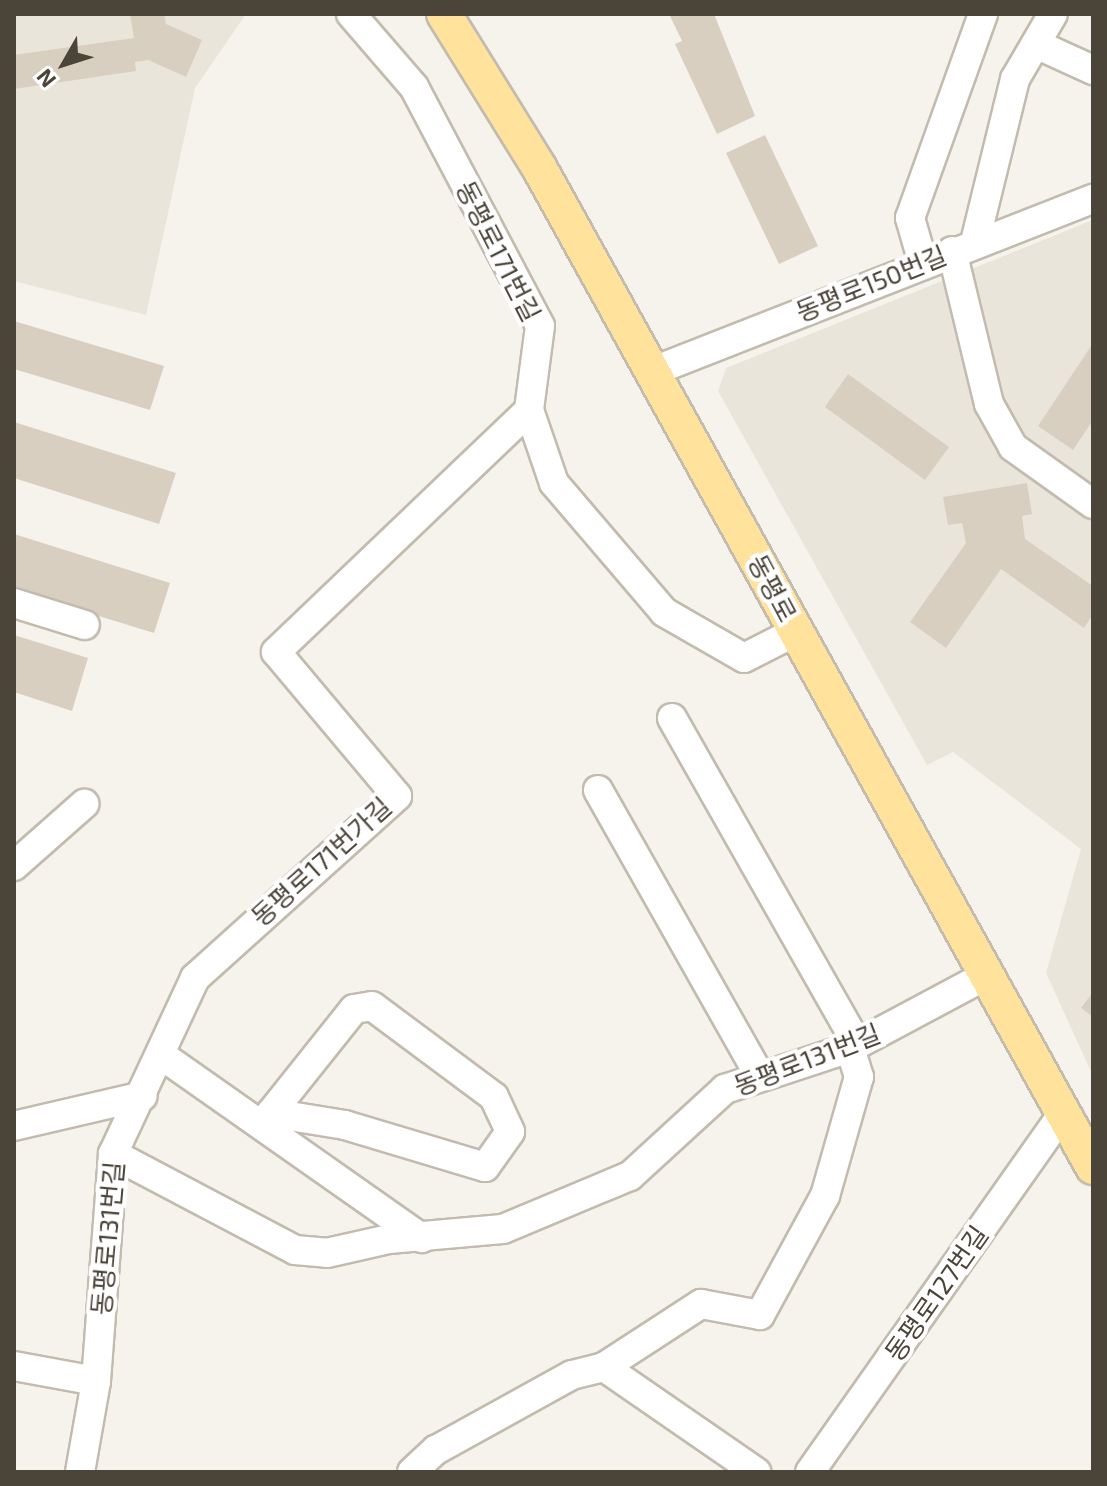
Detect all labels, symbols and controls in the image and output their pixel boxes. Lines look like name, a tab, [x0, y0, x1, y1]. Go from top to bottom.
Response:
north arrow	[24, 24, 104, 104]
text: N	[30, 65, 60, 93]
street label: 동평로171번길	[450, 175, 548, 327]
street label: 동평로150번길	[791, 239, 951, 327]
street label: 동평로	[742, 549, 804, 627]
street label: 동평로171번가길	[245, 790, 397, 932]
street label: 동평로131번길	[729, 1017, 885, 1101]
street label: 동평로131번길	[85, 1160, 129, 1316]
street label: 동평로127번길	[878, 1219, 994, 1367]

